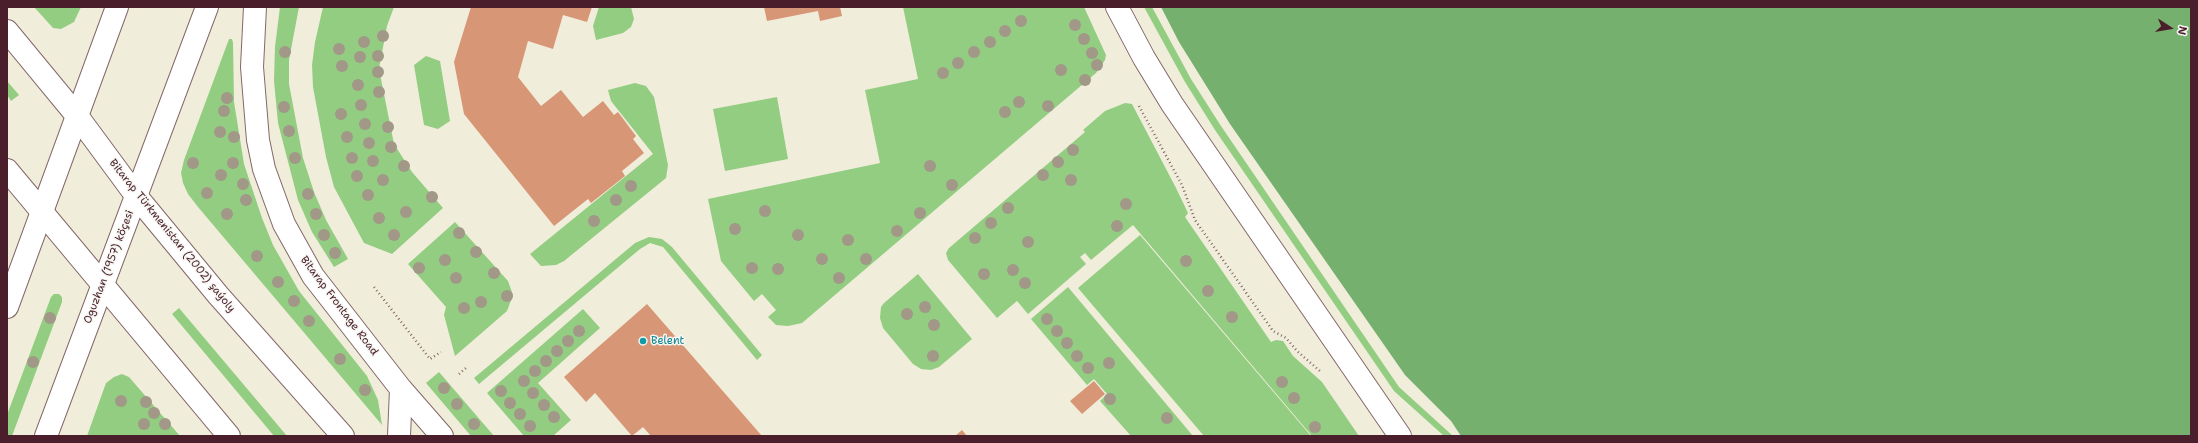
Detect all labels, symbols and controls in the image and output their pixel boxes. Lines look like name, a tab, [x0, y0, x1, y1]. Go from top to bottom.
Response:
north arrow	[2150, 8, 2190, 48]
text: N	[2174, 25, 2190, 36]
street label: Bitarap Türkmenistan (2002) şaýoly	[106, 157, 238, 315]
street label: Oguzhan (1957) köçesi	[81, 208, 137, 326]
street label: Bitarap Frontage Road	[297, 254, 381, 358]
place label: Belent	[651, 334, 684, 348]
marker: Belent	[638, 336, 648, 346]

